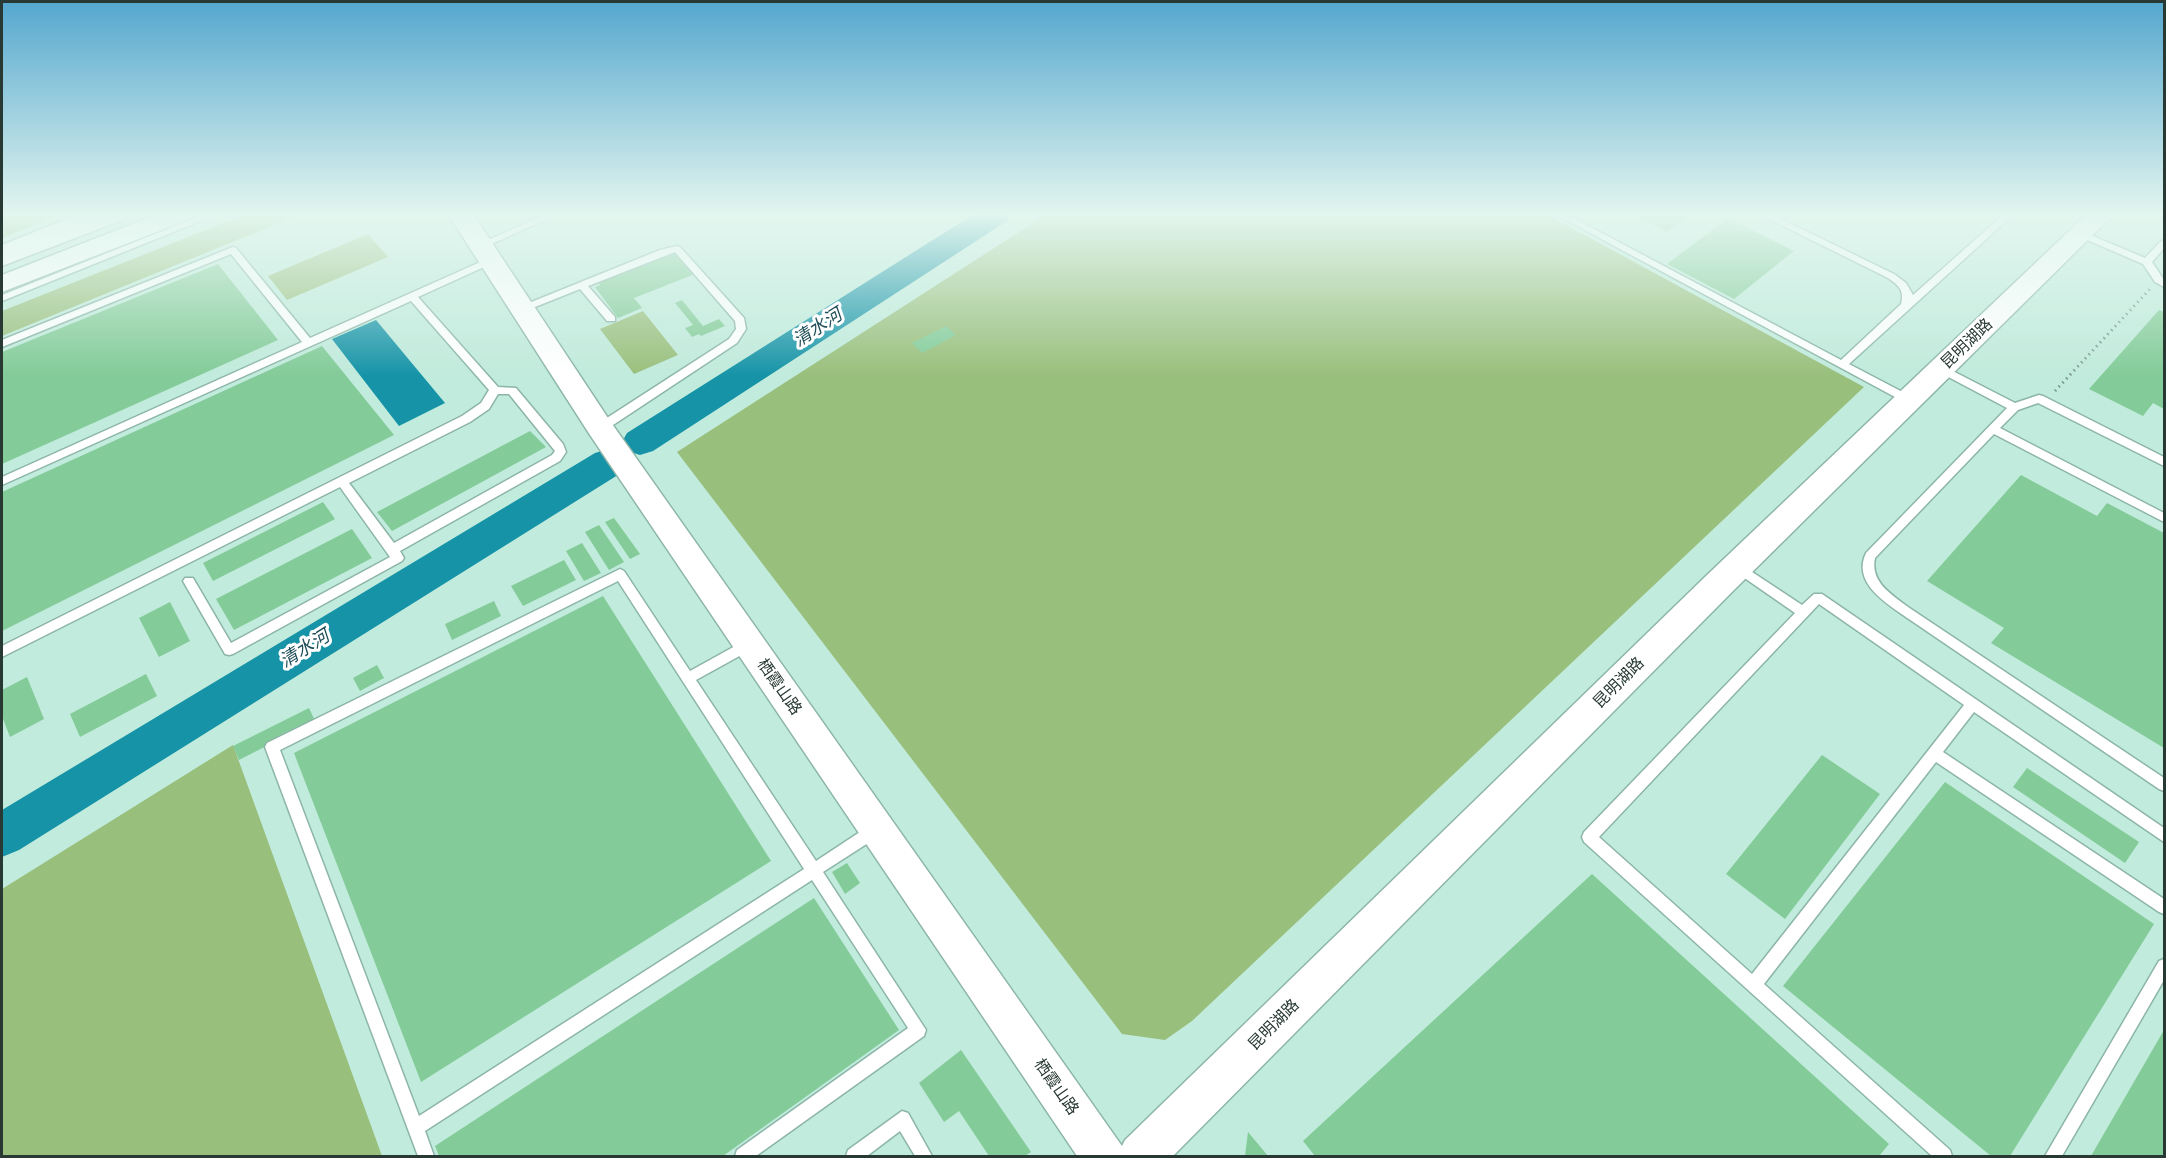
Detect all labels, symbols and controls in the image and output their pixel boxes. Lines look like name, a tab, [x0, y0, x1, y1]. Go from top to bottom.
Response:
water label: 清水河	[789, 304, 847, 352]
street label: 昆明湖路	[1937, 315, 1997, 373]
water label: 清水河	[276, 626, 334, 672]
street label: 昆明湖路	[1590, 654, 1648, 712]
street label: 栖霞山路	[753, 655, 805, 719]
street label: 昆明湖路	[1245, 996, 1303, 1054]
street label: 栖霞山路	[1030, 1055, 1082, 1119]

